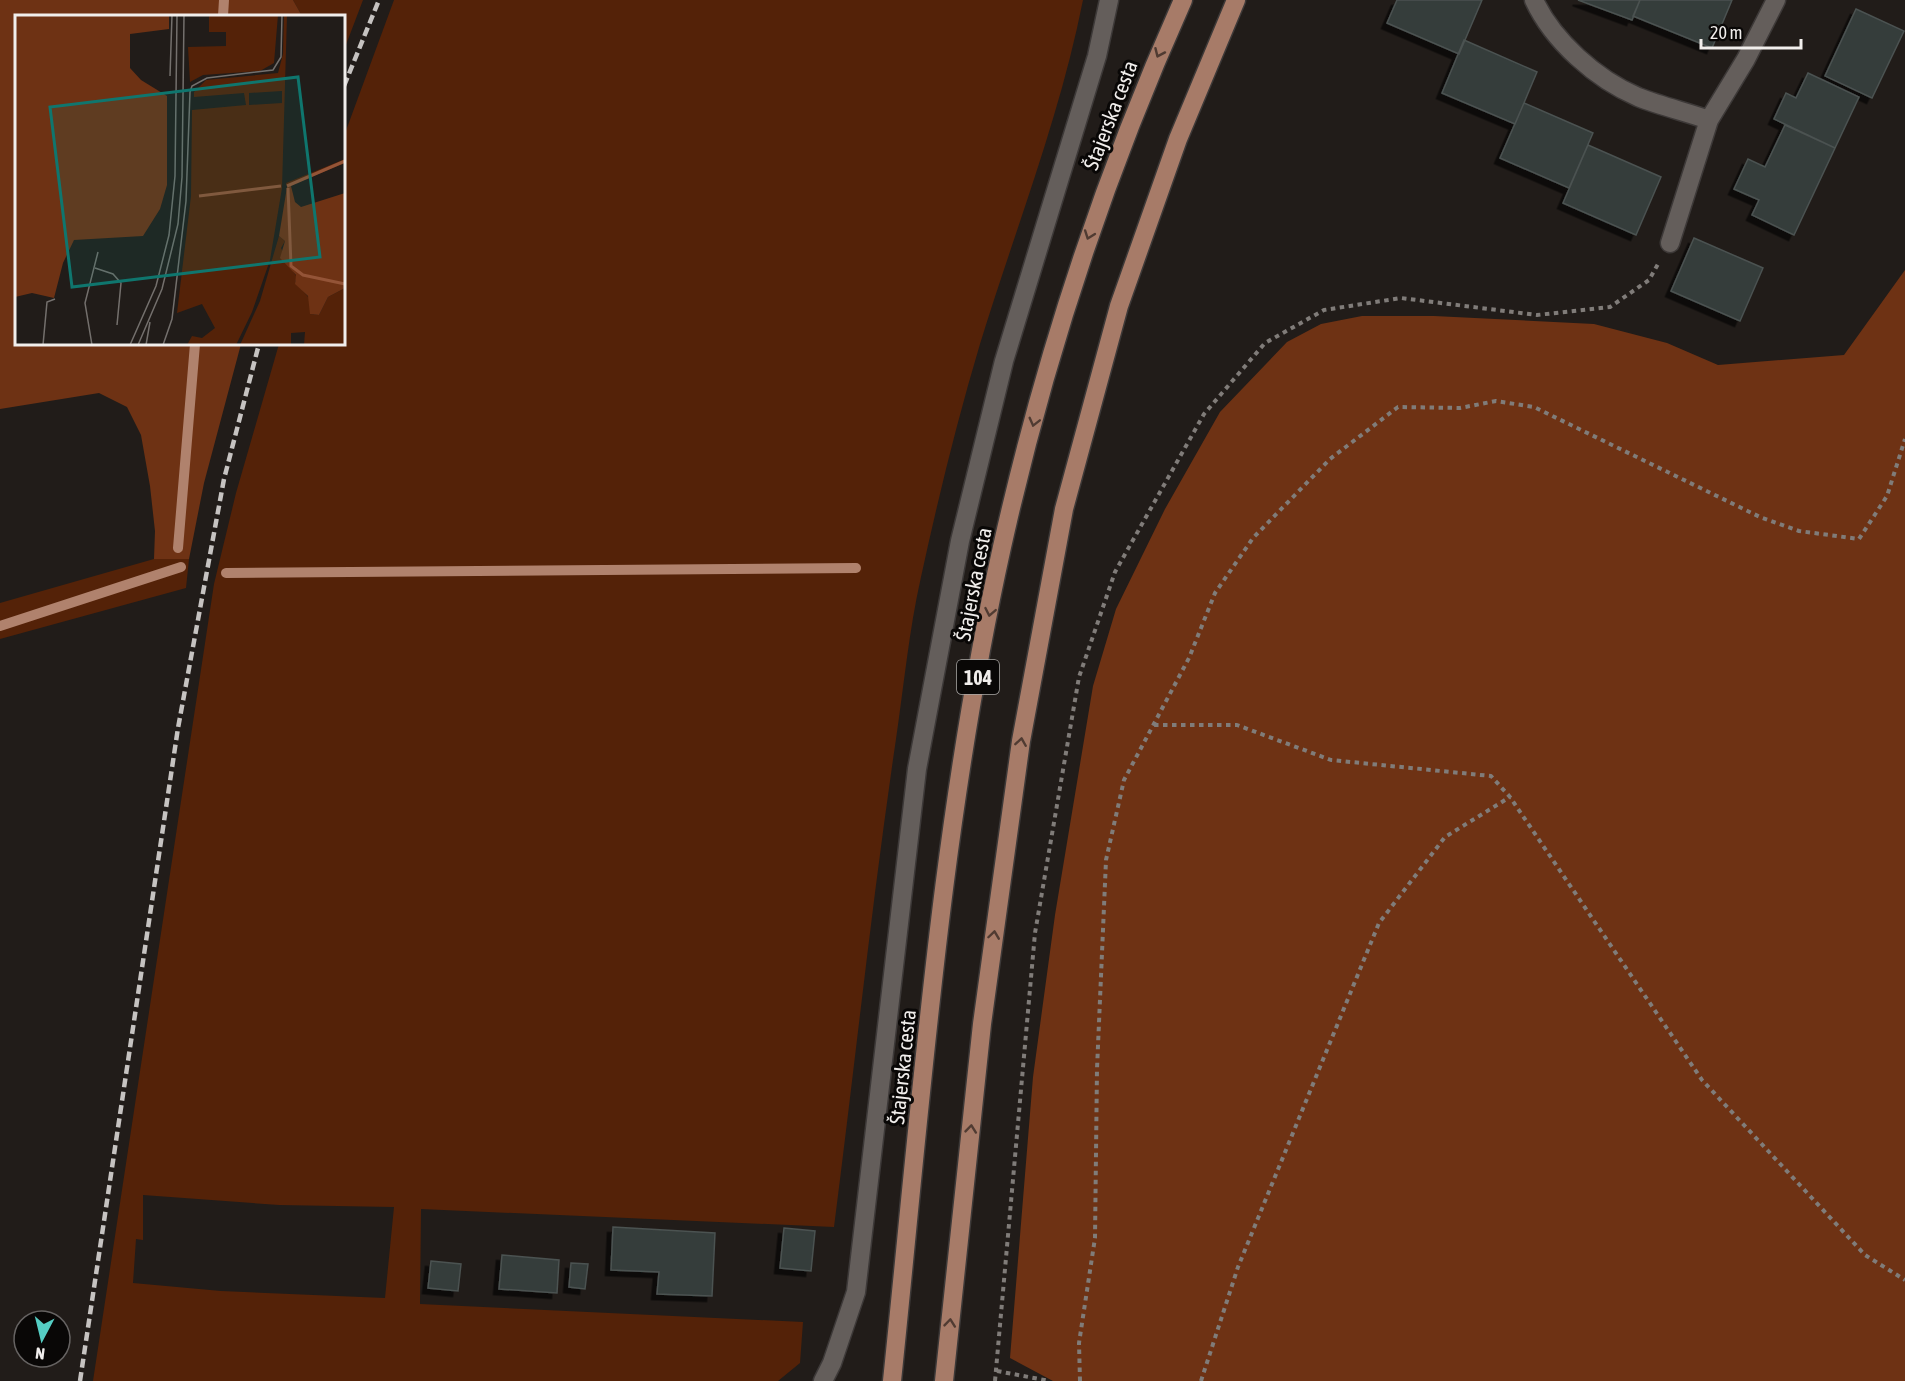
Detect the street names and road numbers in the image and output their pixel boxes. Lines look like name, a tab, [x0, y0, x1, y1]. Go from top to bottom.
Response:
street label: Štajerska cesta	[1078, 57, 1142, 173]
street label: Štajerska cesta	[950, 525, 996, 643]
road number: 104	[957, 660, 999, 694]
street label: Štajerska cesta	[884, 1009, 920, 1125]

